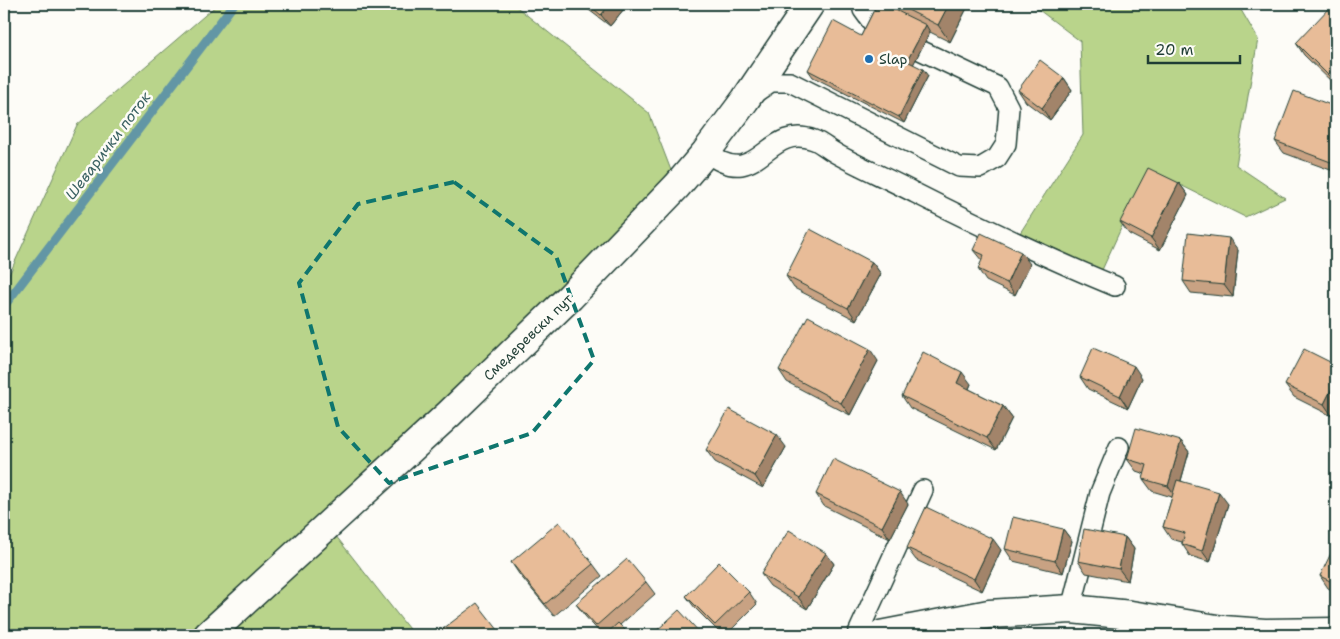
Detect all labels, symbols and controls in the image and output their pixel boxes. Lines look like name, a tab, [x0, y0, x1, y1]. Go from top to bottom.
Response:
scale bar	[1148, 32, 1240, 64]
text: 20 m	[1155, 40, 1194, 60]
place label: Slap	[879, 50, 908, 68]
marker: Slap	[863, 53, 875, 65]
water label: Шеварички поток	[61, 87, 156, 204]
street label: Смедеревски пут	[480, 289, 577, 384]

